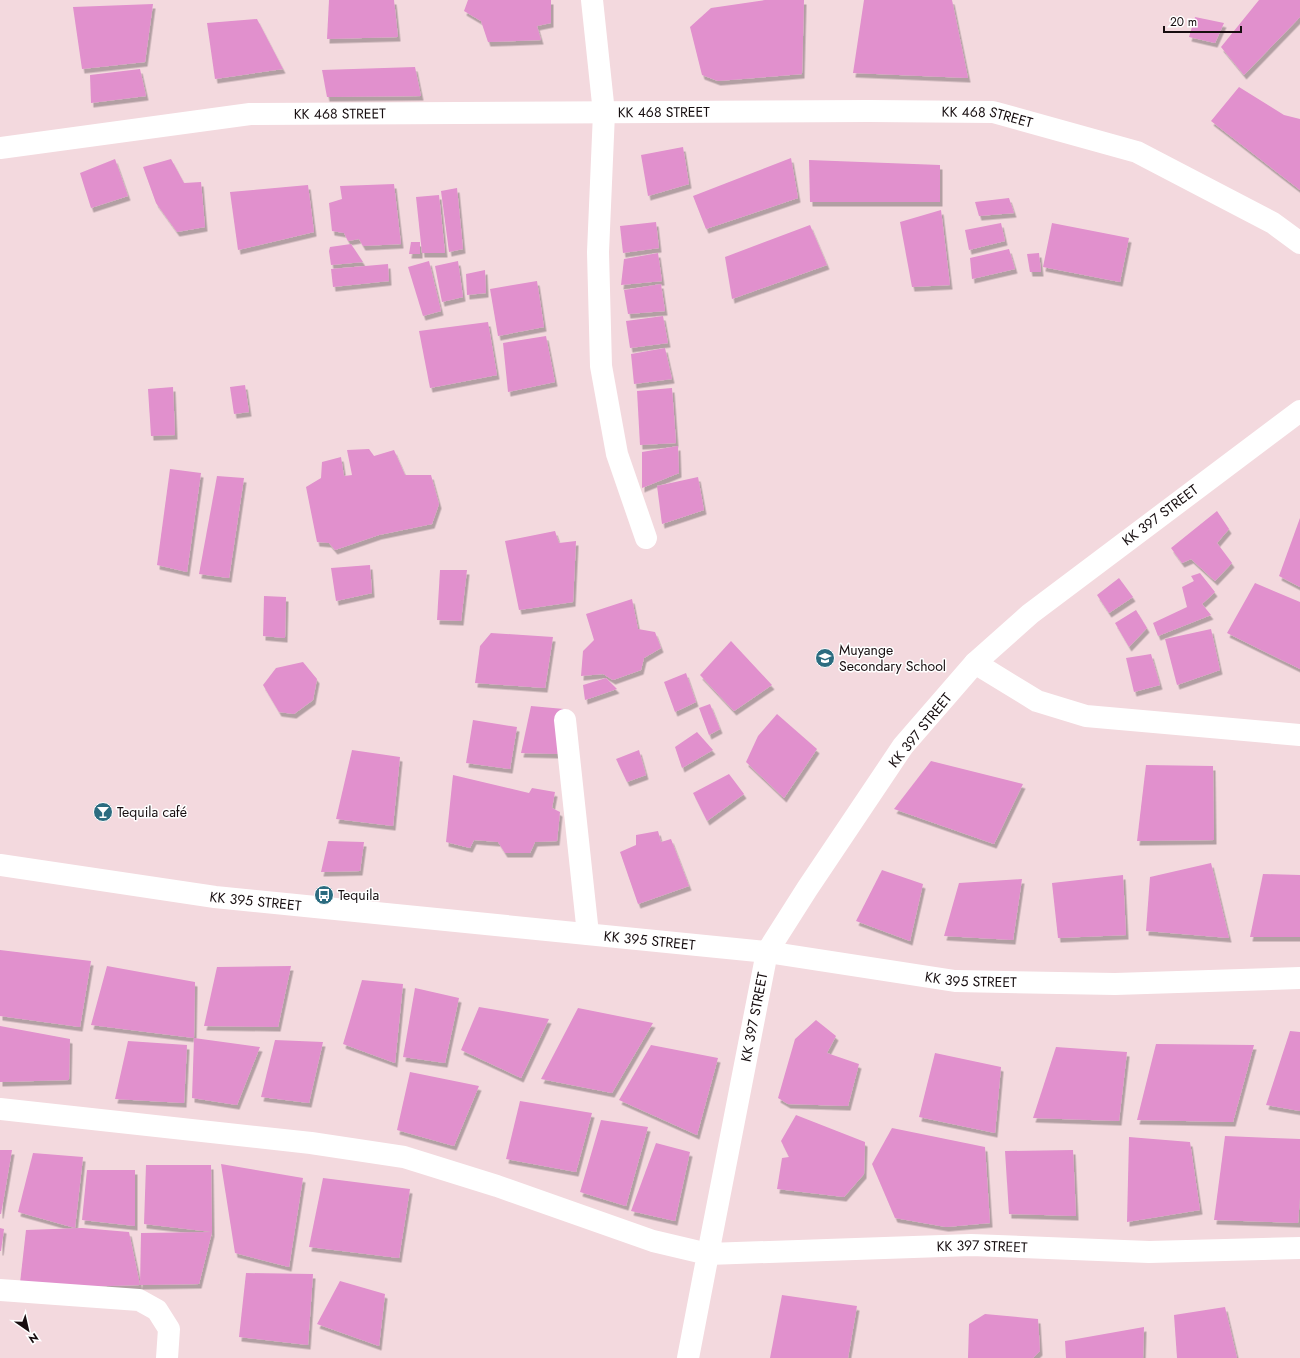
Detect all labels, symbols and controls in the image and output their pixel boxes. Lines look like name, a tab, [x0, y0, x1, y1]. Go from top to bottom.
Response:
scale bar	[1164, 8, 1241, 34]
text: 20 m	[1170, 13, 1197, 31]
street label: KK 468 STREET	[618, 102, 710, 122]
street label: KK 468 STREET	[942, 102, 1035, 133]
street label: KK 468 STREET	[294, 103, 386, 124]
street label: KK 397 STREET	[1118, 479, 1203, 550]
place label: Muyange Secondary School	[839, 640, 946, 676]
school or university icon: Muyange Secondary School	[814, 647, 836, 669]
street label: KK 397 STREET	[884, 688, 957, 772]
bar icon: Tequila café	[92, 801, 114, 823]
place label: Tequila café	[117, 802, 187, 822]
bus stop icon: Tequila	[313, 884, 335, 906]
place label: Tequila	[338, 885, 379, 905]
street label: KK 395 STREET	[208, 886, 303, 916]
street label: KK 395 STREET	[603, 926, 697, 955]
street label: KK 395 STREET	[924, 967, 1017, 992]
street label: KK 397 STREET	[736, 970, 773, 1063]
street label: KK 397 STREET	[936, 1235, 1028, 1257]
north arrow	[8, 1310, 48, 1350]
text: N	[25, 1329, 42, 1347]

